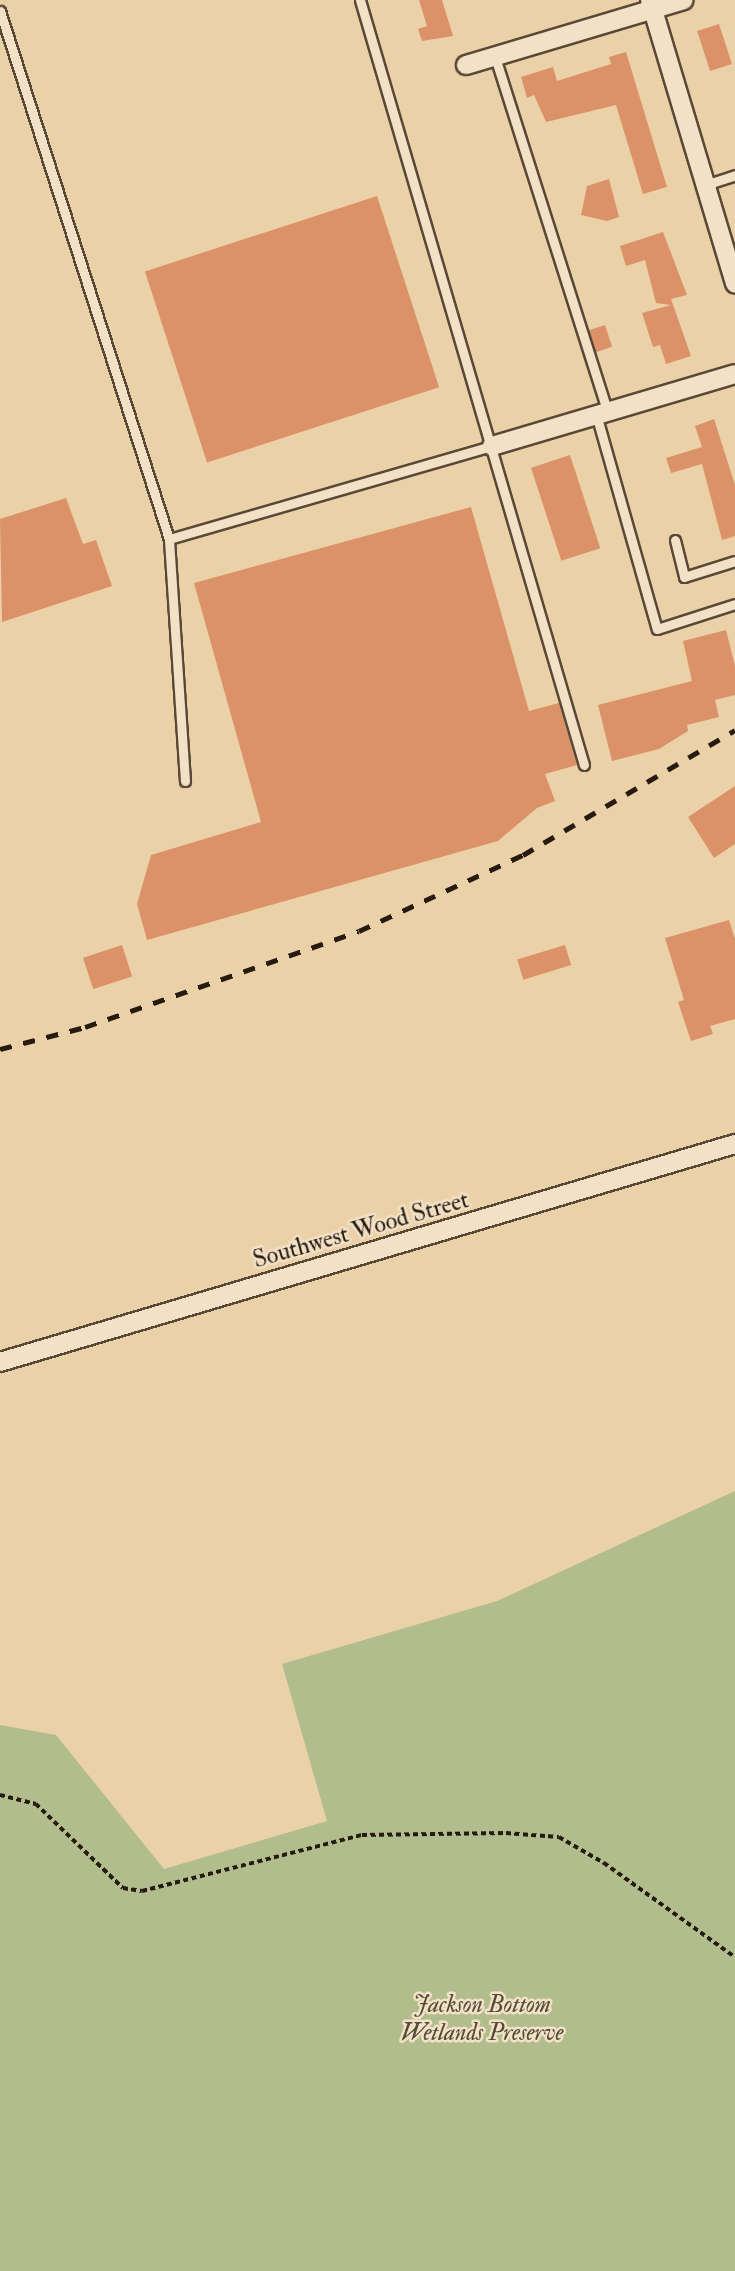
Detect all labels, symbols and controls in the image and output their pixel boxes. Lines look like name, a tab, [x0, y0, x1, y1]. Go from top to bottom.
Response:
street label: Southwest Wood Street	[250, 1185, 472, 1275]
park label: Jackson Bottom Wetlands Preserve	[401, 1991, 563, 2047]

